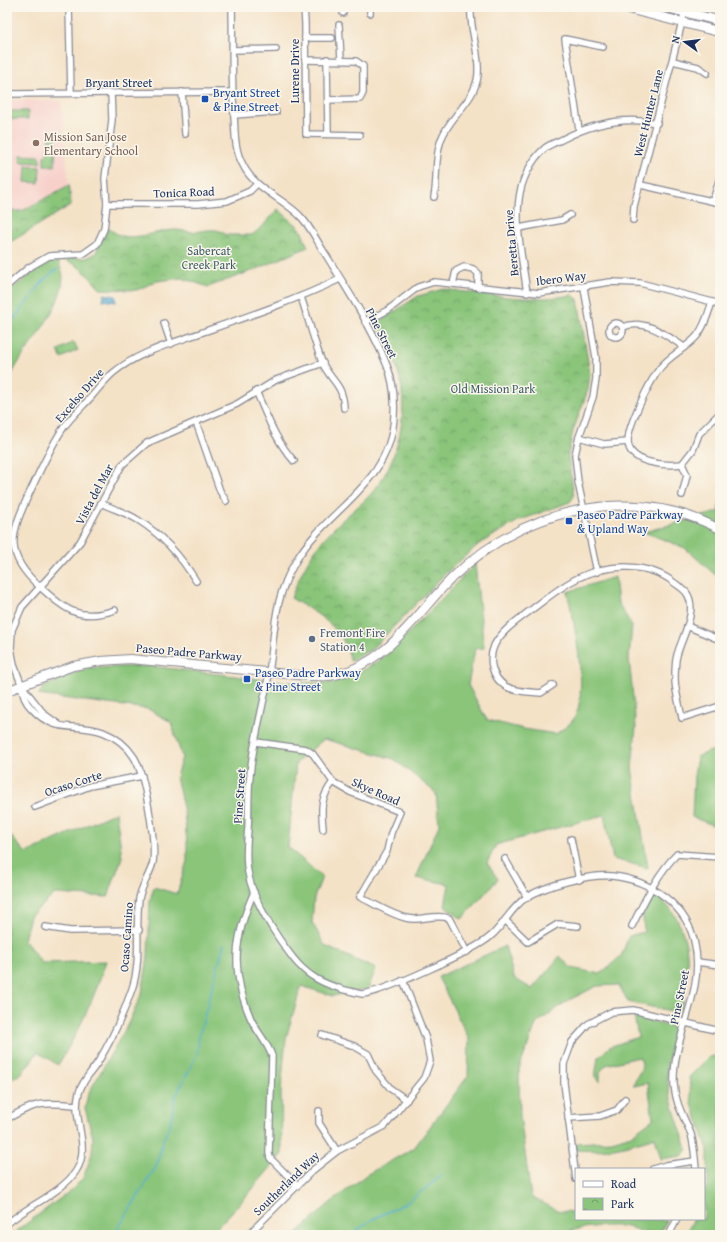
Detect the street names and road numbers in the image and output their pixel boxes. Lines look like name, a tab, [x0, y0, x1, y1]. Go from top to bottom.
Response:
street label: Lurene Drive	[286, 38, 303, 103]
street label: West Hunter Lane	[629, 67, 667, 158]
street label: Bryant Street	[85, 74, 153, 91]
street label: Tonica Road	[153, 182, 215, 202]
street label: Beretta Drive	[500, 209, 522, 277]
street label: Ibero Way	[535, 266, 587, 290]
street label: Pine Street	[362, 305, 402, 362]
street label: Excelso Drive	[51, 364, 108, 426]
street label: Vista del Mar	[71, 460, 117, 528]
street label: Paseo Padre Parkway	[135, 639, 243, 665]
street label: Ocaso Corte	[42, 766, 104, 800]
street label: Pine Street	[229, 767, 249, 824]
street label: Skye Road	[349, 773, 403, 809]
street label: Ocaso Camino	[115, 901, 137, 973]
street label: Pine Street	[665, 968, 693, 1026]
street label: Southerland Way	[249, 1147, 323, 1219]

